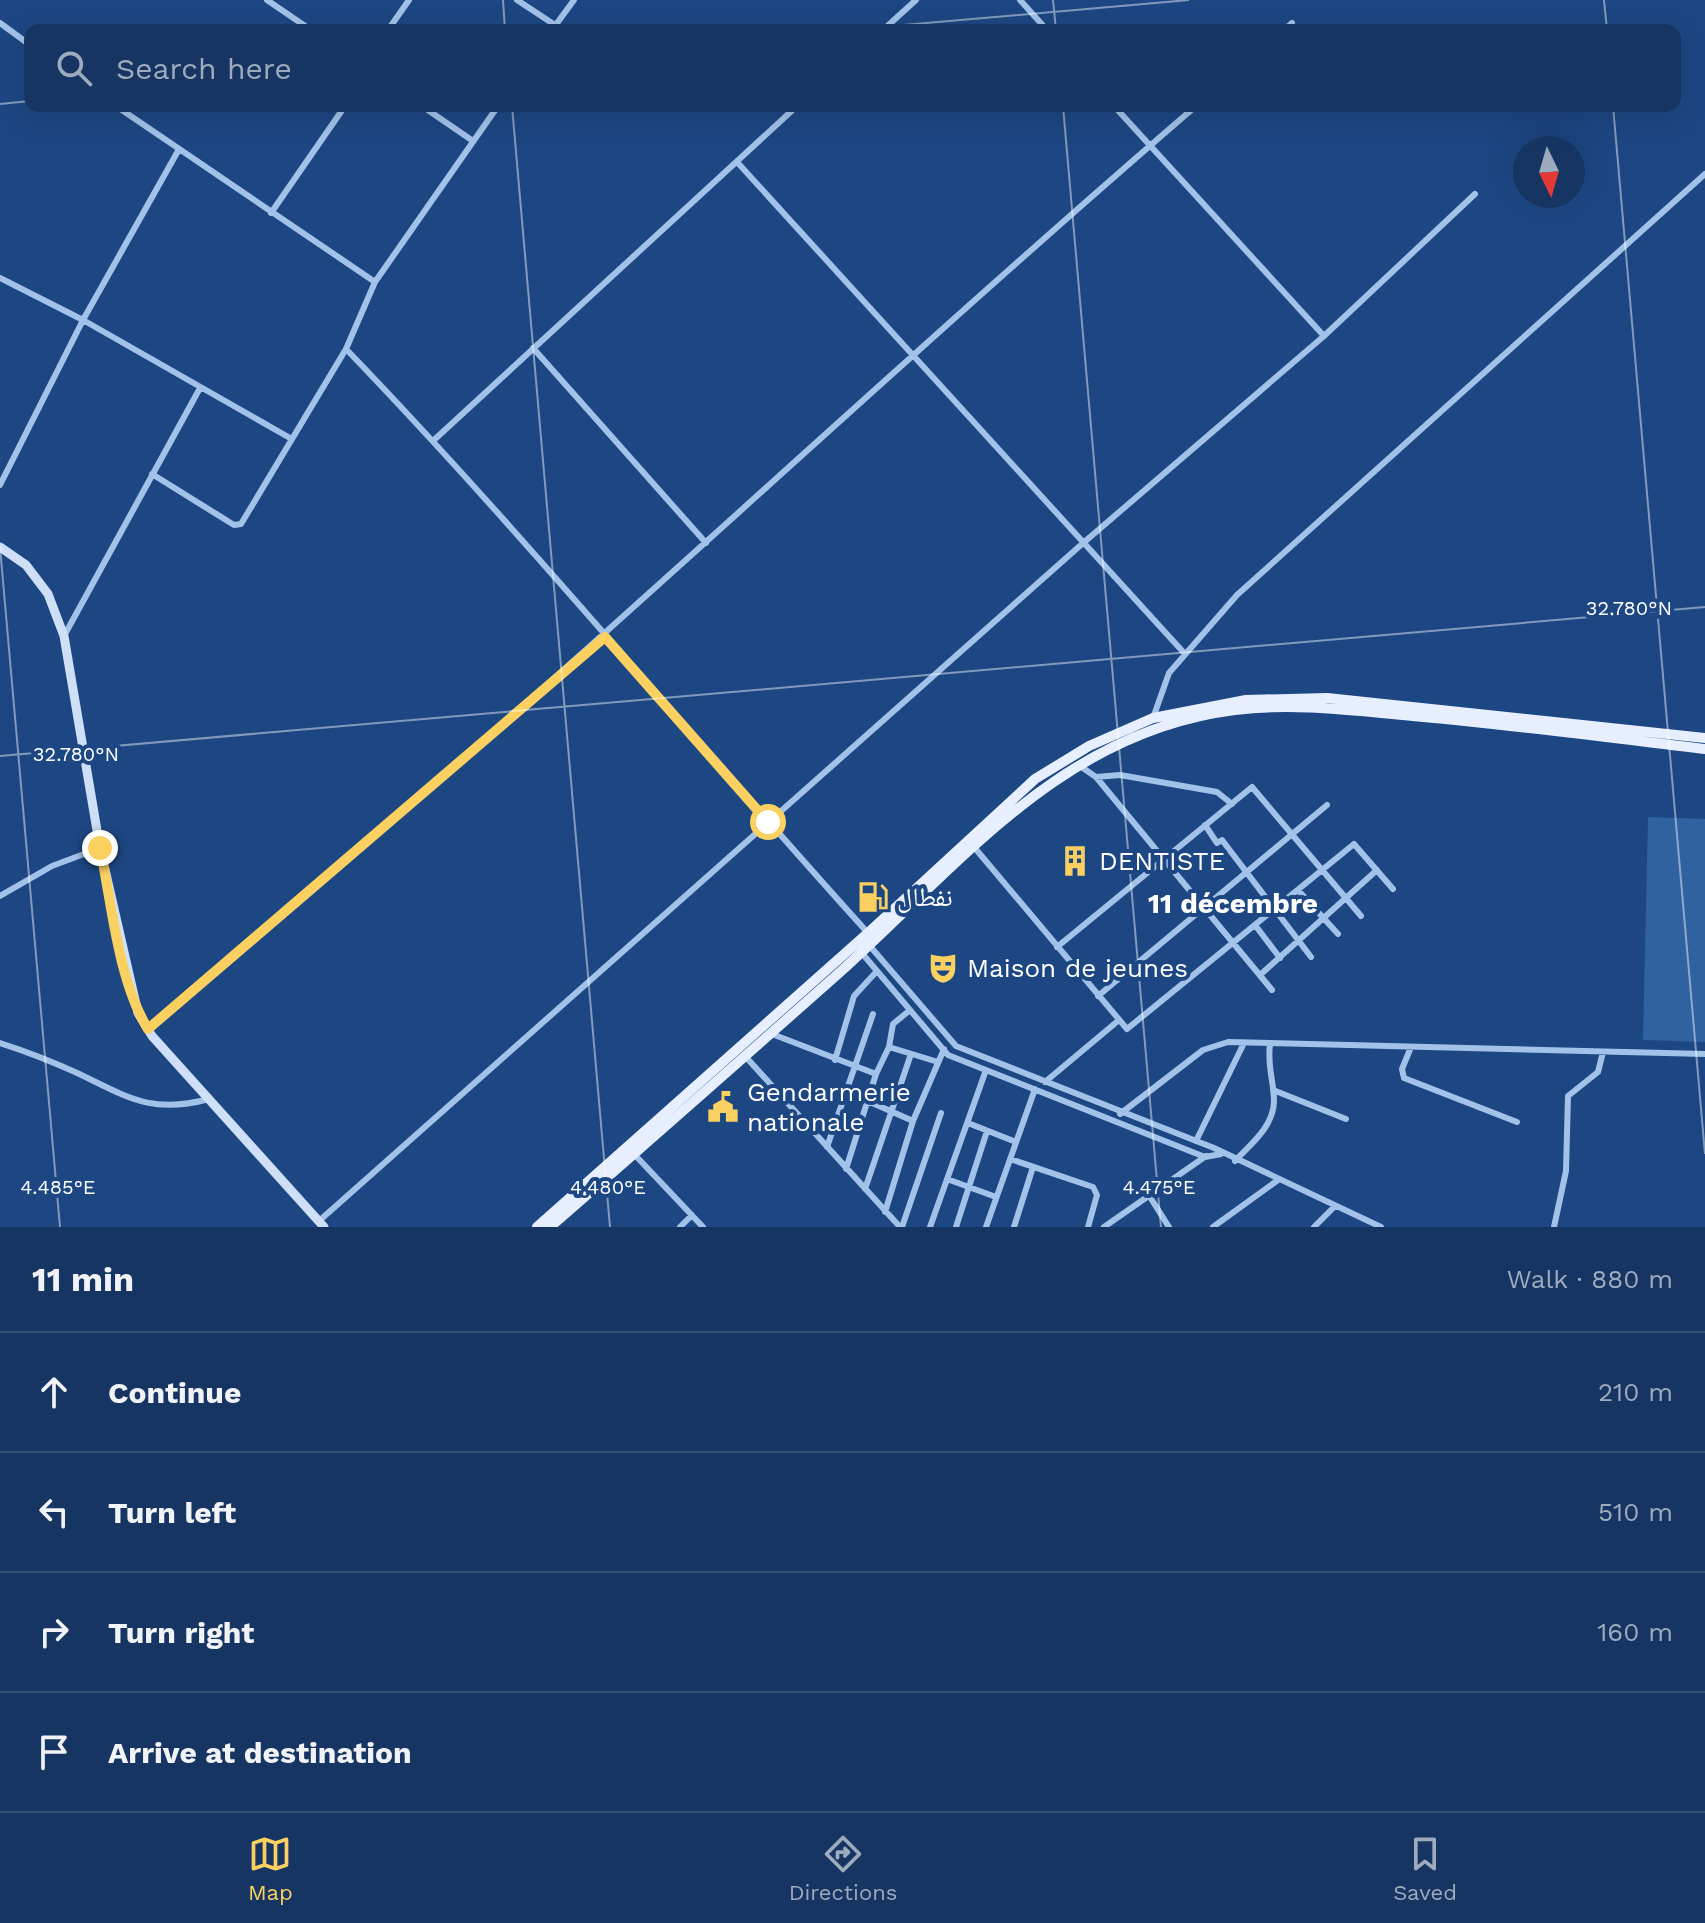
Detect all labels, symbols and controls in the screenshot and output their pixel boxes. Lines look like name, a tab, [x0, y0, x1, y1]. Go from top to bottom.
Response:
search box	[24, 24, 1681, 112]
icon: search	[52, 46, 96, 90]
text: Search here	[116, 51, 292, 86]
north arrow	[1513, 136, 1585, 208]
text: 32.780°N	[1586, 596, 1672, 620]
text: 32.780°N	[33, 742, 119, 766]
route start	[750, 804, 786, 840]
route end	[82, 830, 118, 866]
building icon: DENTISTE	[1058, 844, 1092, 878]
place label: DENTISTE	[1099, 846, 1225, 876]
fuel station icon: نفطال	[856, 880, 890, 914]
place label: نفطال	[897, 882, 953, 913]
district label: 11 décembre	[1148, 887, 1318, 920]
theatre icon: Maison de jeunes	[926, 951, 960, 985]
place label: Maison de jeunes	[967, 953, 1188, 983]
place label: Gendarmerie nationale	[747, 1077, 911, 1137]
public building icon: Gendarmerie nationale	[706, 1090, 740, 1124]
text: 4.485°E	[20, 1175, 96, 1199]
text: 4.480°E	[570, 1175, 646, 1199]
text: 4.475°E	[1122, 1175, 1196, 1199]
text: 11 min	[32, 1259, 134, 1299]
text: Walk · 880 m	[1507, 1264, 1673, 1294]
icon: ahead	[32, 1370, 76, 1414]
text: Continue	[108, 1375, 241, 1410]
text: 210 m	[1598, 1377, 1673, 1407]
icon: left	[32, 1490, 76, 1534]
text: Turn left	[108, 1495, 236, 1530]
text: 510 m	[1598, 1497, 1673, 1527]
icon: right	[32, 1610, 76, 1654]
text: Turn right	[108, 1615, 254, 1650]
text: 160 m	[1597, 1617, 1673, 1647]
icon: arrive	[32, 1730, 76, 1774]
text: Arrive at destination	[108, 1735, 412, 1770]
tab: Map	[248, 1832, 293, 1905]
tab: Directions	[789, 1832, 897, 1905]
tab: Saved	[1393, 1832, 1457, 1905]

